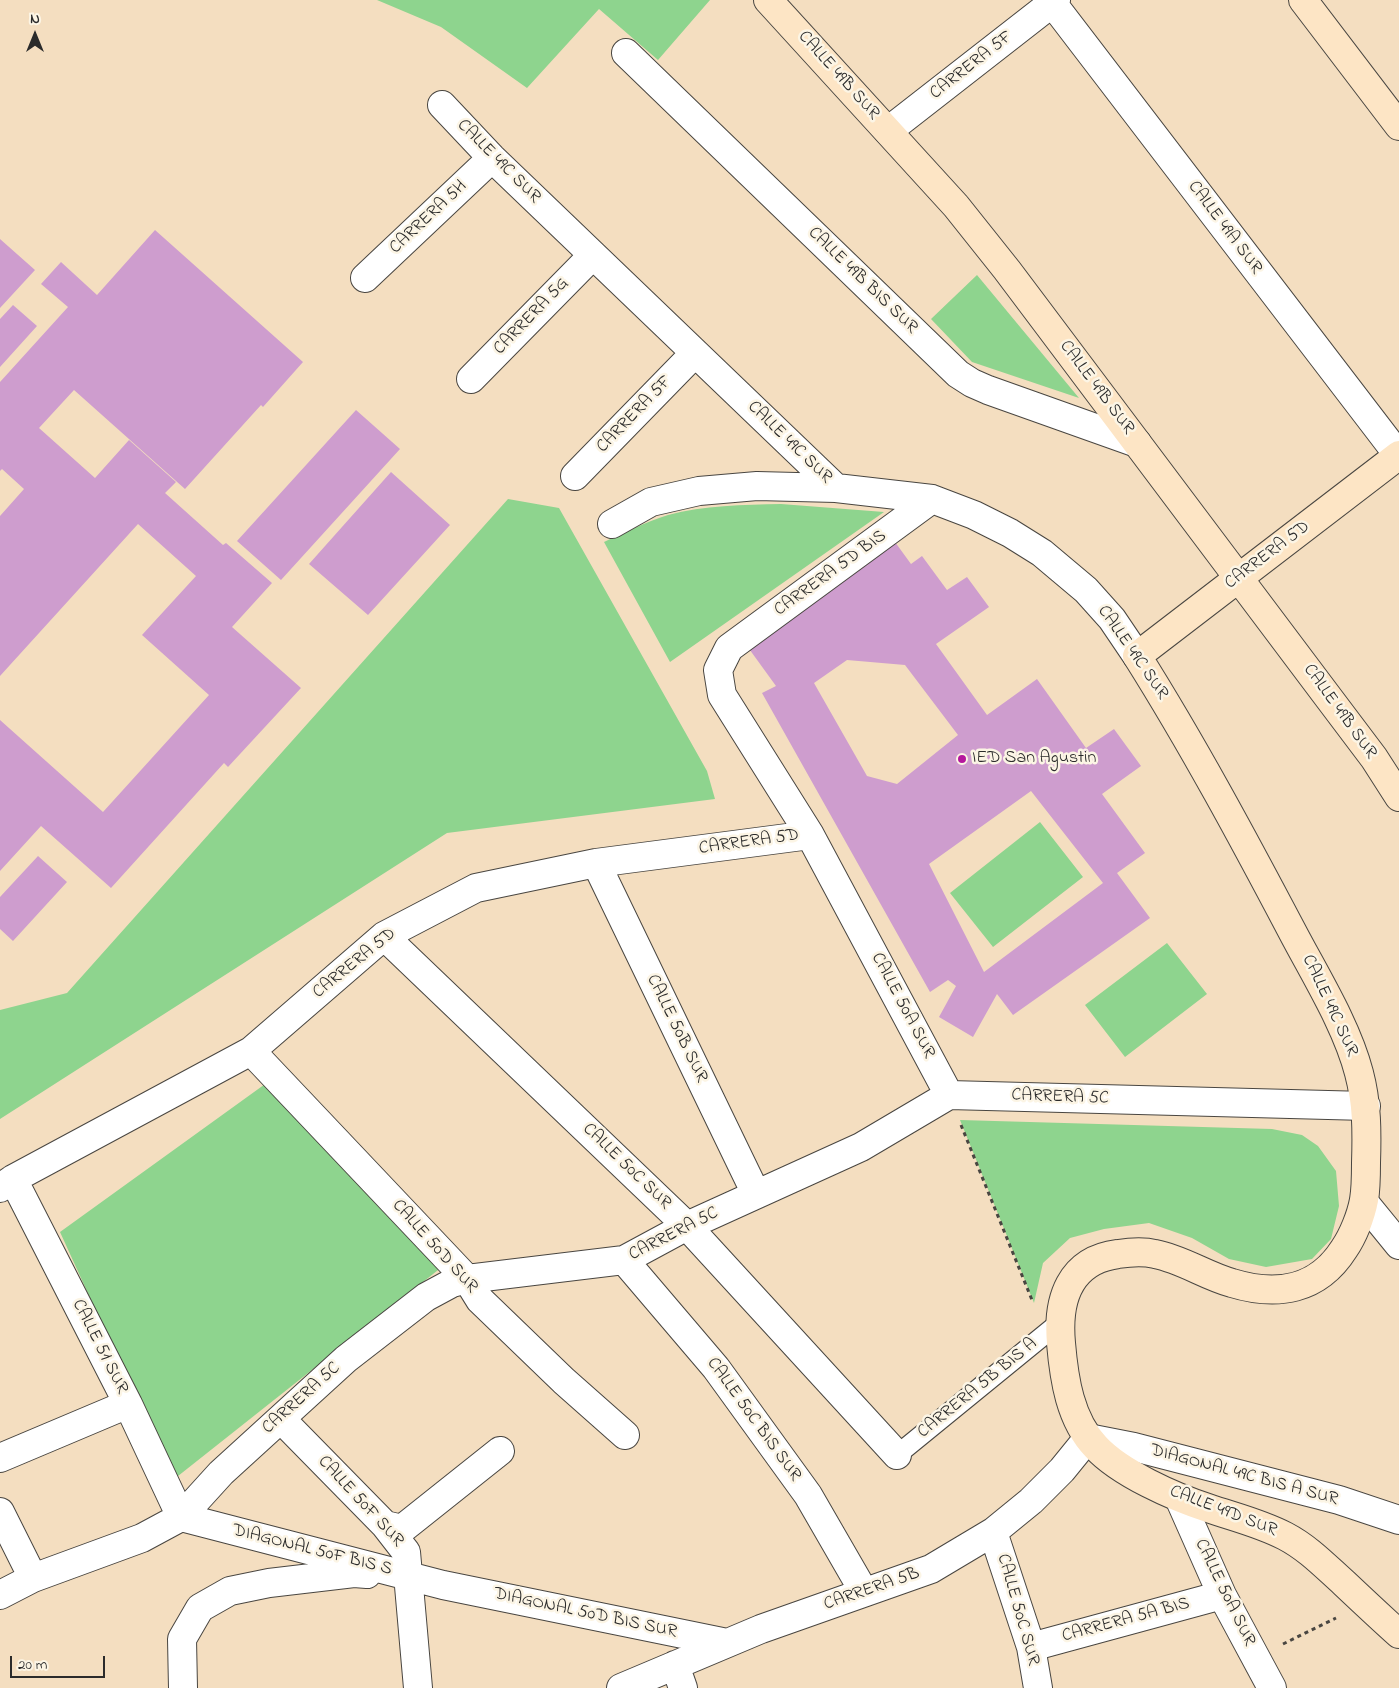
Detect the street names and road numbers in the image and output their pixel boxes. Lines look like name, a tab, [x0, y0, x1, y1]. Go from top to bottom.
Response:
street label: CALLE 49B SUR	[792, 27, 884, 125]
street label: CARRERA 5F	[926, 27, 1018, 105]
street label: CALLE 49C SUR	[452, 116, 544, 208]
street label: CARRERA 5H	[386, 177, 472, 259]
street label: CALLE 49A SUR	[1182, 177, 1266, 279]
street label: CALLE 49B BIS SUR	[803, 223, 921, 339]
street label: CARRERA 5G	[490, 274, 574, 360]
street label: CALLE 49B SUR	[1054, 337, 1138, 439]
street label: CARRERA 5F	[593, 372, 677, 458]
street label: CALLE 49C SUR	[742, 397, 836, 489]
street label: CARRERA 5D	[1221, 517, 1315, 595]
street label: CARRERA 5D BIS	[771, 526, 891, 622]
street label: CALLE 49C SUR	[1092, 602, 1172, 704]
street label: CALLE 49B SUR	[1297, 660, 1381, 764]
street label: CARRERA 5D	[698, 825, 800, 861]
street label: CARRERA 5D	[309, 924, 401, 1004]
street label: CALLE 50A SUR	[865, 950, 939, 1062]
street label: CALLE 49C SUR	[1296, 952, 1362, 1060]
street label: CALLE 50B SUR	[641, 972, 711, 1086]
street label: CARRERA 5C	[1011, 1086, 1109, 1110]
street label: CALLE 50C SUR	[577, 1119, 675, 1215]
street label: CALLE 50D SUR	[386, 1196, 482, 1298]
street label: CARRERA 5C	[626, 1203, 722, 1267]
street label: CALLE 51 SUR	[66, 1296, 132, 1398]
street label: CARRERA 5B BIS A	[914, 1334, 1042, 1444]
street label: CALLE 50C BIS SUR	[701, 1354, 805, 1486]
street label: CARRERA 5C	[259, 1358, 345, 1440]
street label: DIAGONAL 49C BIS A SUR	[1148, 1441, 1340, 1511]
street label: CALLE 50F SUR	[312, 1452, 408, 1552]
street label: CALLE 49D SUR	[1166, 1482, 1280, 1542]
street label: DIAGONAL 50F BIS S	[230, 1521, 394, 1581]
street label: CALLE 50A SUR	[1189, 1536, 1259, 1650]
street label: CALLE 50C SUR	[991, 1552, 1043, 1668]
street label: CARRERA 5B	[821, 1564, 923, 1616]
street label: DIAGONAL 50D BIS SUR	[492, 1584, 678, 1644]
street label: CARRERA 5A BIS	[1060, 1594, 1192, 1648]

